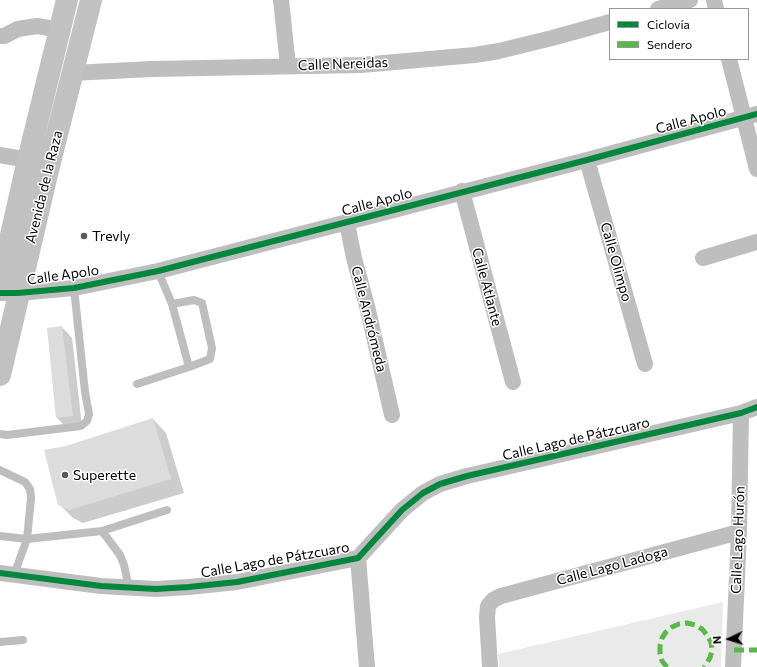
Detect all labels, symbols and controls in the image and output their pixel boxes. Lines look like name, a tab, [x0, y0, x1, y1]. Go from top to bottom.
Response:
legend	[609, 8, 749, 60]
text: Ciclovía	[647, 17, 690, 31]
text: Sendero	[647, 37, 692, 51]
street label: Calle Nereidas	[298, 54, 388, 74]
street label: Calle Apolo	[654, 103, 728, 137]
street label: Avenida de la Raza	[22, 129, 66, 245]
street label: Calle Apolo	[340, 185, 414, 219]
street label: Calle Olimpo	[597, 220, 635, 304]
place label: Trevly	[92, 228, 130, 244]
marker: Trevly	[79, 231, 89, 241]
street label: Calle Atlante	[468, 246, 506, 328]
street label: Calle Apolo	[26, 262, 100, 288]
street label: Calle Andrómeda	[348, 264, 390, 374]
street label: Calle Lago de Pátzcuaro	[501, 414, 651, 464]
place label: Superette	[73, 467, 136, 483]
marker: Superette	[60, 470, 70, 480]
street label: Calle Lago Hurón	[728, 486, 748, 594]
street label: Calle Lago de Pátzcuaro	[199, 539, 351, 581]
street label: Calle Lago Ladoga	[555, 543, 669, 589]
north arrow	[709, 619, 749, 659]
text: N	[710, 635, 723, 644]

